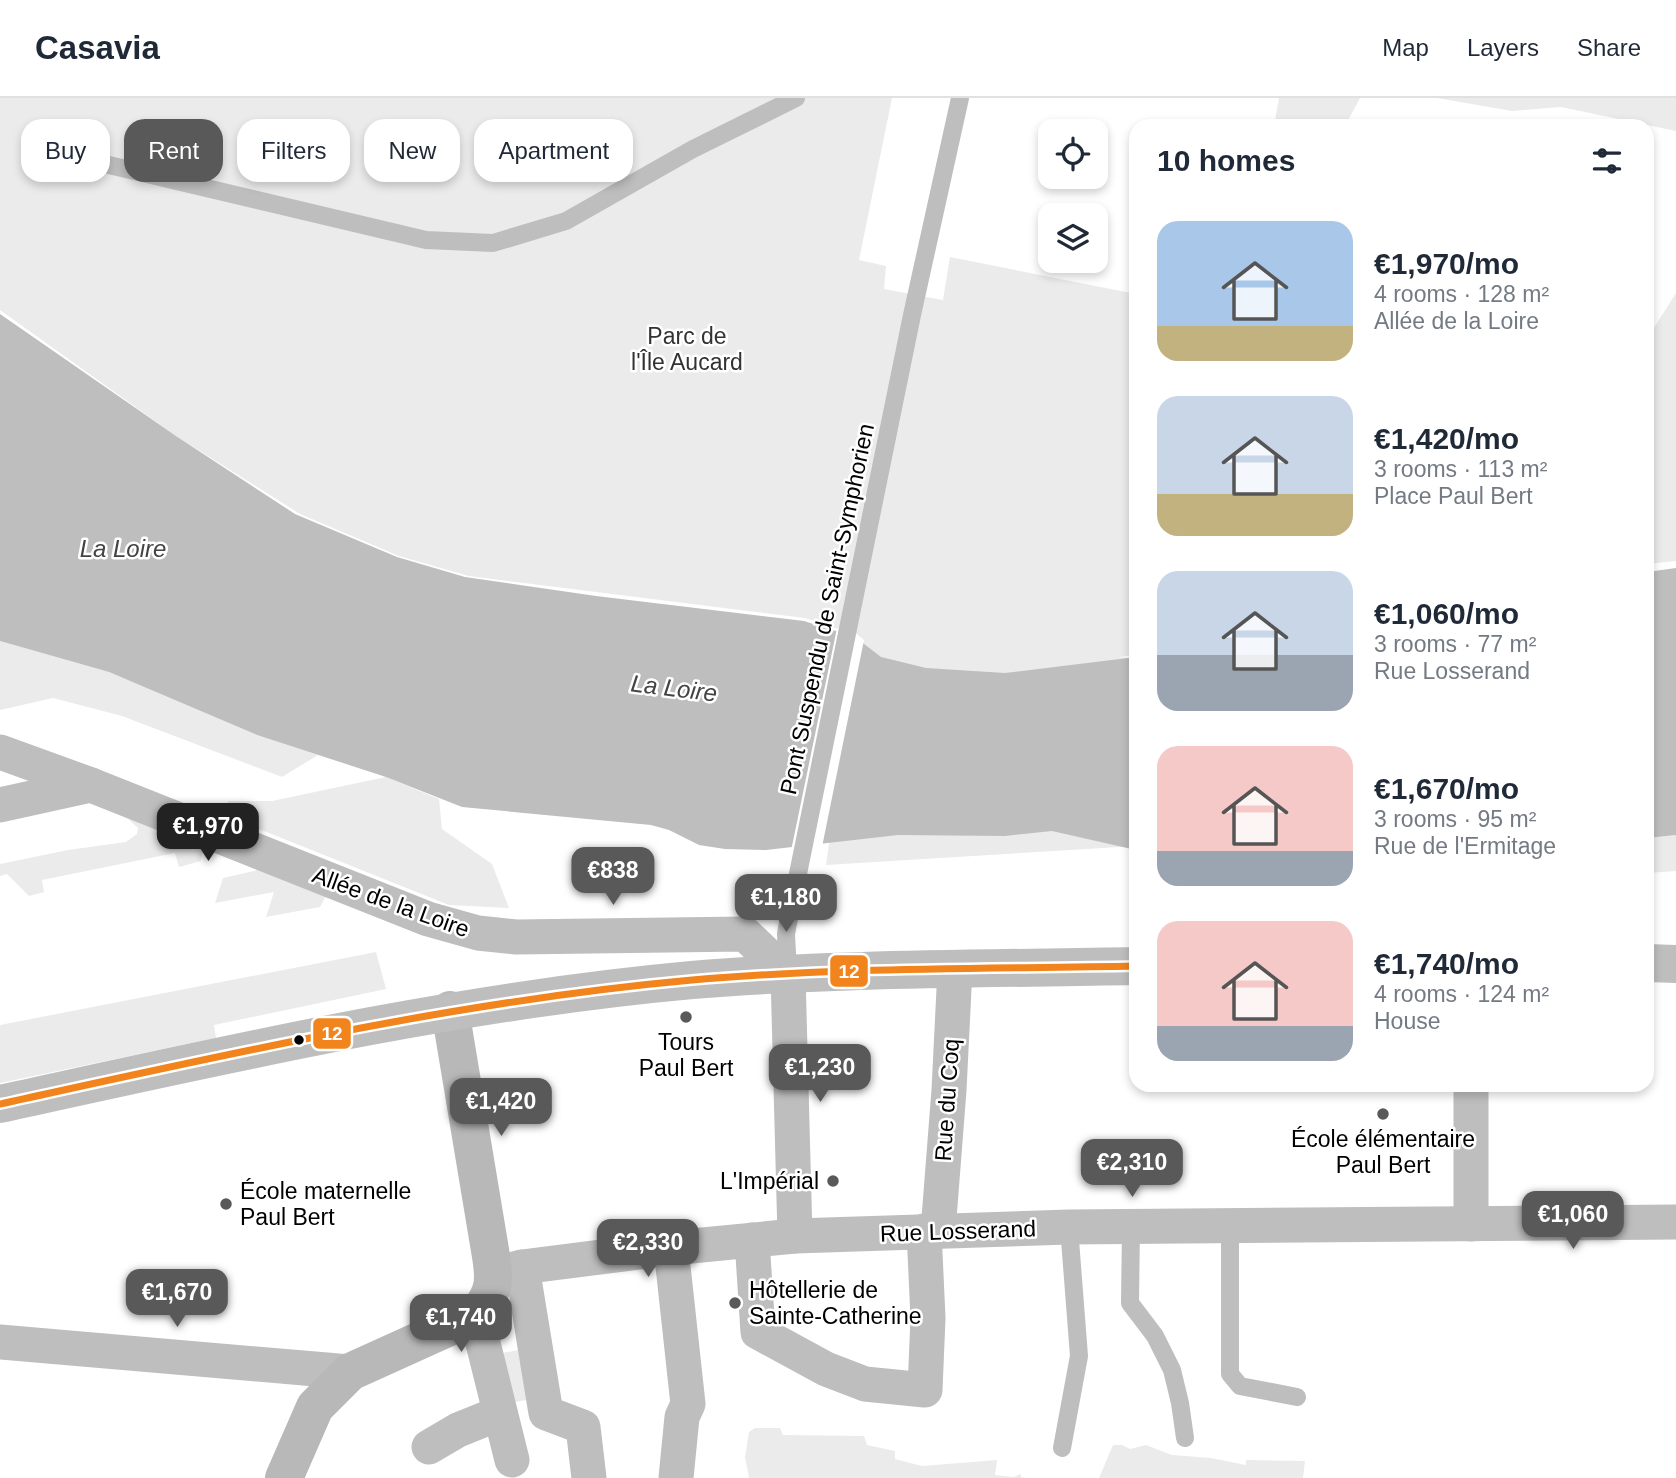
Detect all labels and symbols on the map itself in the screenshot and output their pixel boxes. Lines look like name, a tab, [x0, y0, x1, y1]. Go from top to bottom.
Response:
park label: Parc de l'Île Aucard	[631, 323, 743, 375]
street label: Pont Suspendu de Saint-Symphorien	[775, 421, 879, 797]
water label: La Loire	[80, 535, 166, 562]
water label: La Loire	[629, 669, 719, 707]
pin: €1,970	[151, 804, 265, 863]
pin: €838	[572, 848, 654, 907]
street label: Allée de la Loire	[309, 862, 473, 942]
pin: €1,180	[729, 874, 843, 934]
line badge: 12	[829, 954, 869, 988]
text: 12	[838, 961, 860, 982]
marker: Tours Paul Bert	[678, 1009, 694, 1025]
line badge: 12	[312, 1017, 352, 1050]
text: 12	[321, 1023, 343, 1044]
place label: Tours Paul Bert	[639, 1029, 734, 1081]
unlabelled marker	[292, 1033, 306, 1047]
street label: Rue du Coq	[930, 1038, 964, 1162]
pin: €1,230	[763, 1044, 877, 1104]
pin: €1,420	[444, 1079, 558, 1138]
marker: École élémentaire Paul Bert	[1375, 1106, 1391, 1122]
place label: École élémentaire Paul Bert	[1291, 1126, 1475, 1178]
pin: €2,310	[1075, 1140, 1189, 1199]
place label: L'Impérial	[720, 1168, 819, 1194]
marker: L'Impérial	[825, 1173, 841, 1189]
place label: École maternelle Paul Bert	[240, 1178, 411, 1230]
pin: €1,060	[1516, 1192, 1630, 1251]
marker: École maternelle Paul Bert	[218, 1196, 234, 1212]
street label: Rue Losserand	[880, 1215, 1036, 1247]
pin: €2,330	[591, 1220, 705, 1279]
pin: €1,670	[120, 1270, 234, 1329]
place label: Hôtellerie de Sainte-Catherine	[749, 1277, 922, 1329]
pin: €1,740	[404, 1294, 518, 1354]
marker: Hôtellerie de Sainte-Catherine	[727, 1295, 743, 1311]

